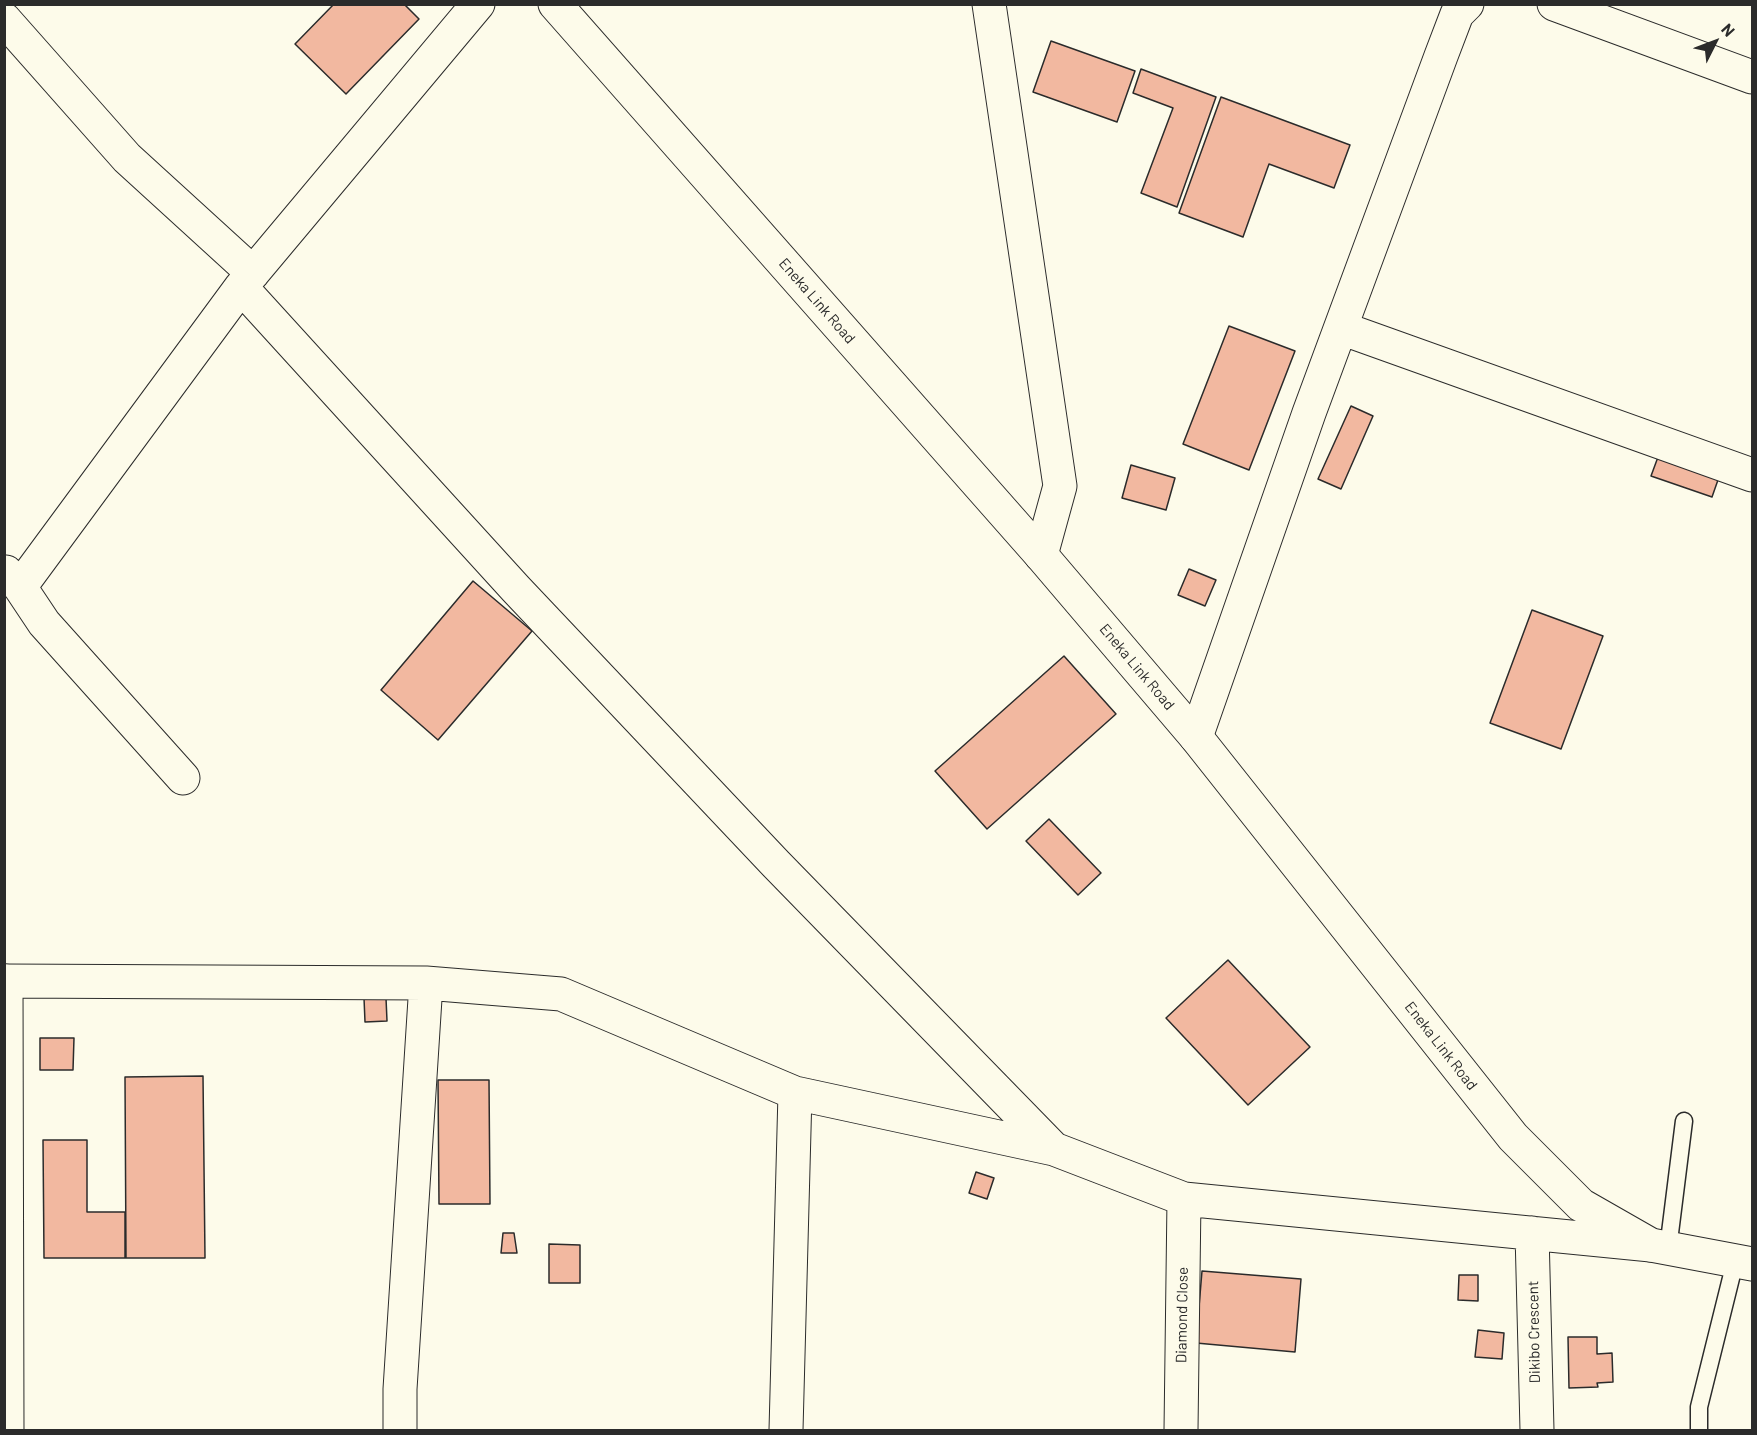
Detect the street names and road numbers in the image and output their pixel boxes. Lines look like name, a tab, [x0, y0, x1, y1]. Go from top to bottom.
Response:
street label: Eneka Link Road	[775, 255, 859, 347]
street label: Eneka Link Road	[1096, 620, 1178, 714]
street label: Eneka Link Road	[1401, 998, 1481, 1094]
street label: Diamond Close	[1172, 1267, 1192, 1363]
street label: Dikibo Crescent	[1524, 1281, 1544, 1383]

